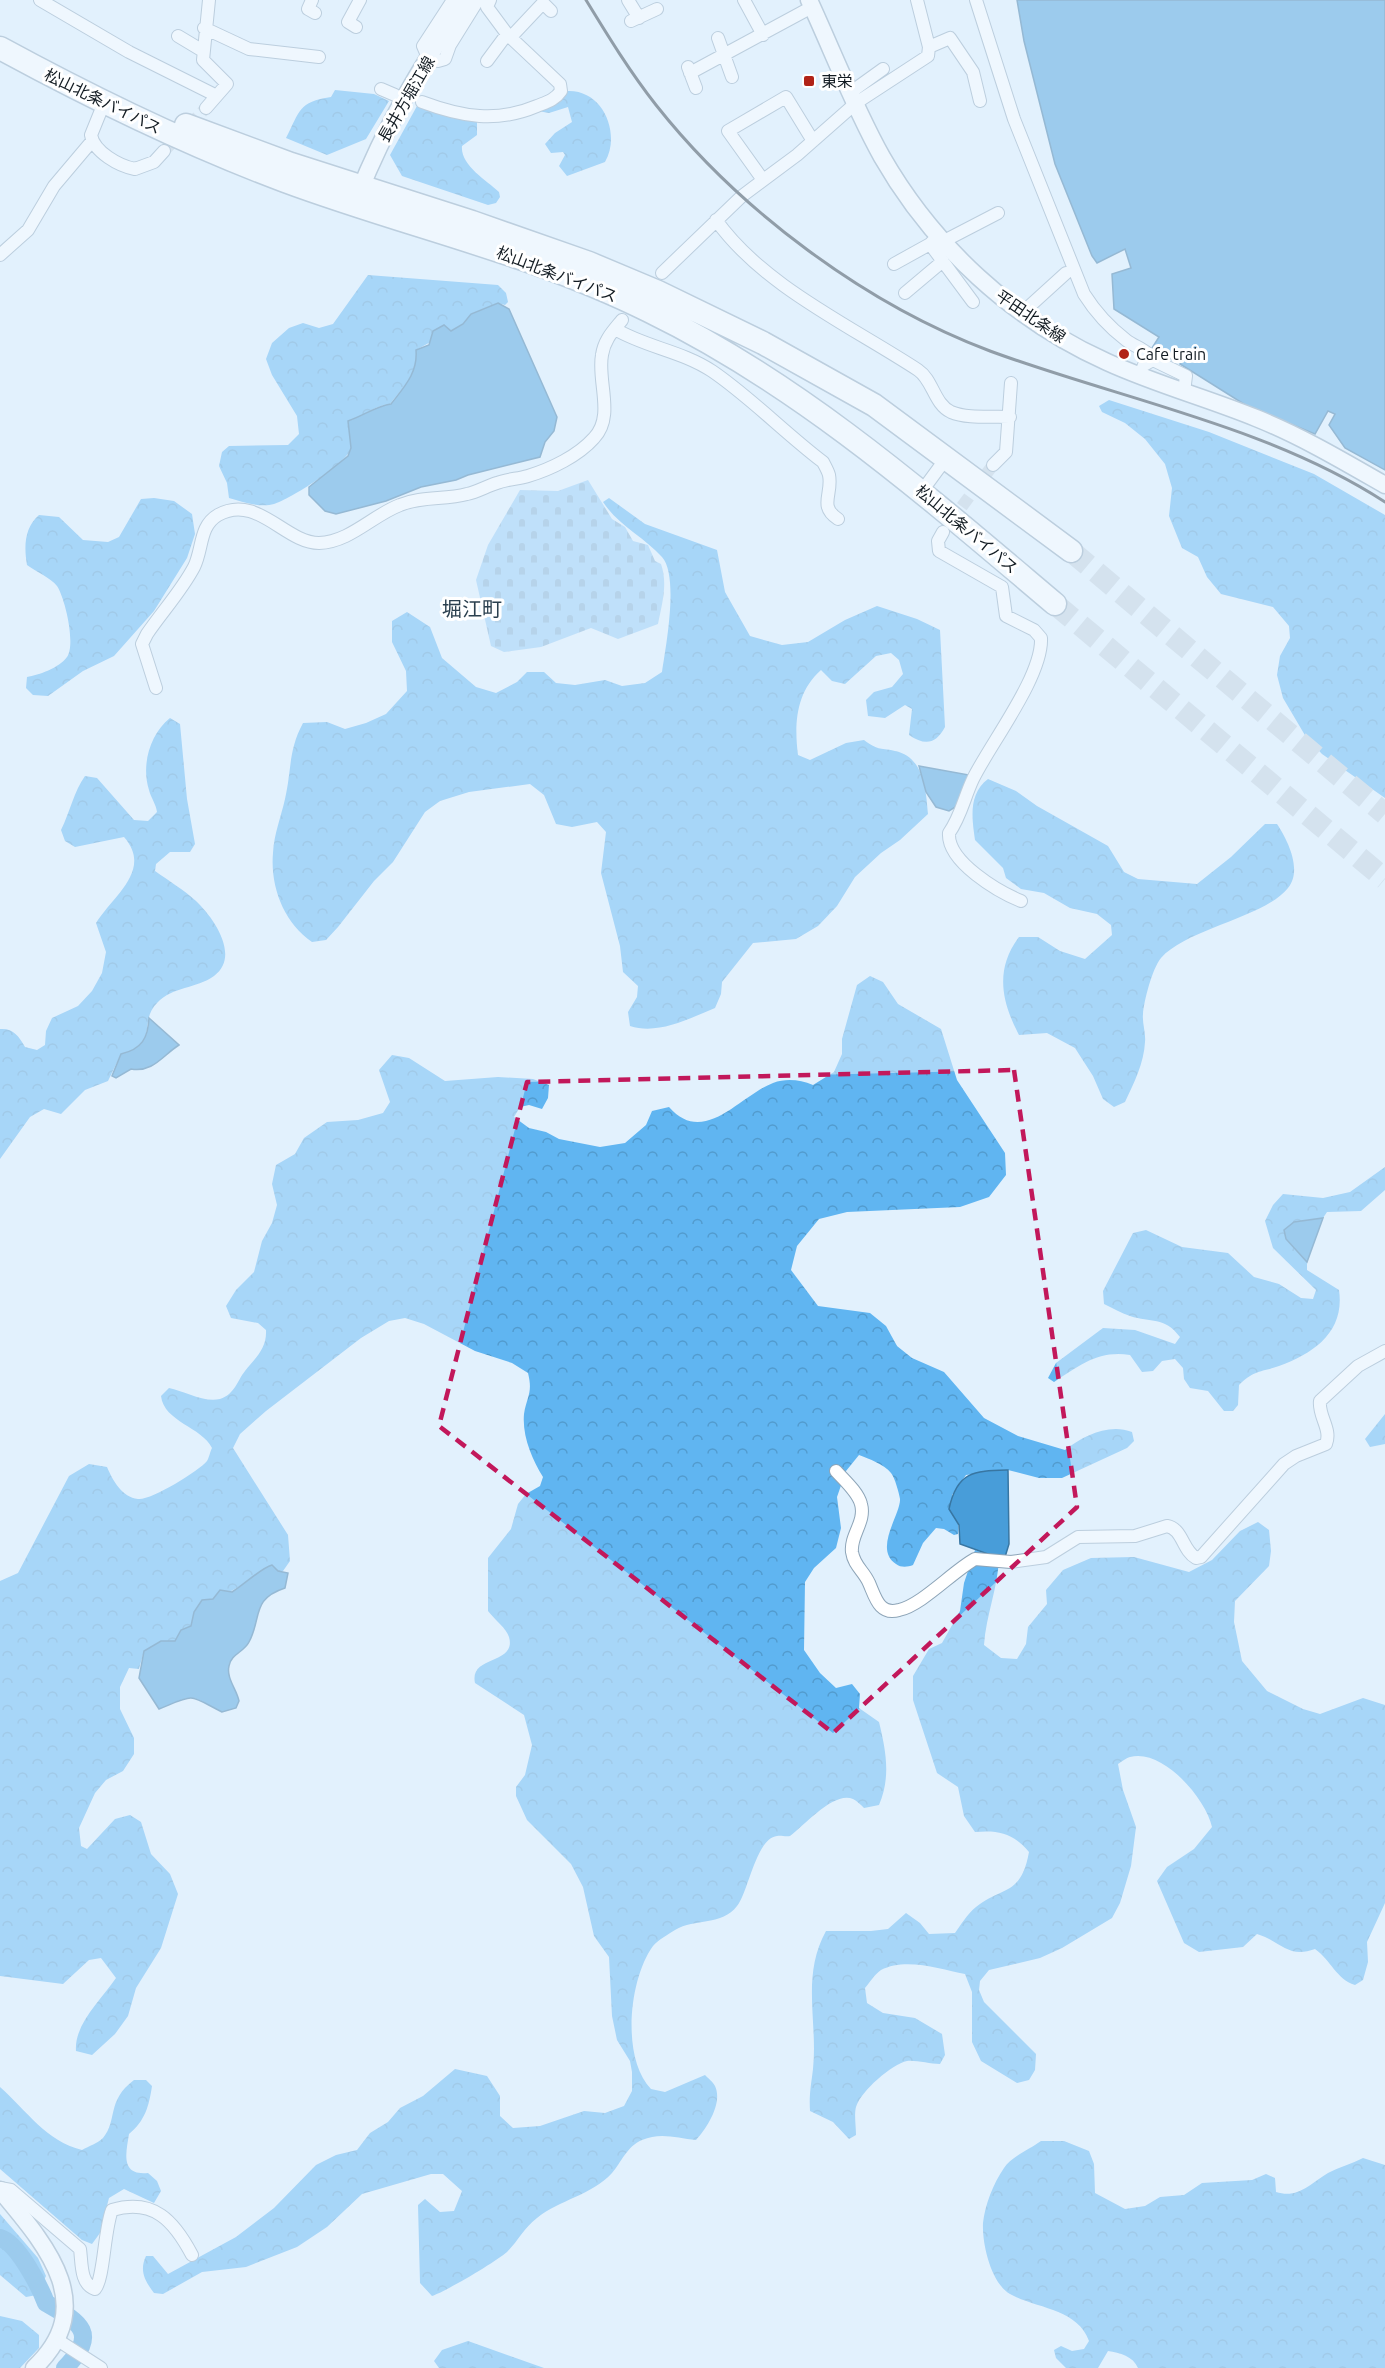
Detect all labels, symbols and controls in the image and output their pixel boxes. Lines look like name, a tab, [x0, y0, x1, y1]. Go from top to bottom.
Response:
street label: 長井方堀江線	[374, 53, 438, 145]
street label: 松山北条バイパス	[42, 65, 164, 137]
place label: 東栄	[821, 72, 853, 90]
marker: 東栄	[802, 74, 816, 88]
street label: 松山北条バイパス	[494, 243, 620, 305]
street label: 平田北条線	[993, 286, 1069, 346]
place label: Cafe train	[1136, 345, 1206, 363]
marker: Cafe train	[1117, 347, 1131, 361]
street label: 松山北条バイパス	[912, 481, 1022, 577]
district label: 堀江町	[442, 597, 502, 620]

